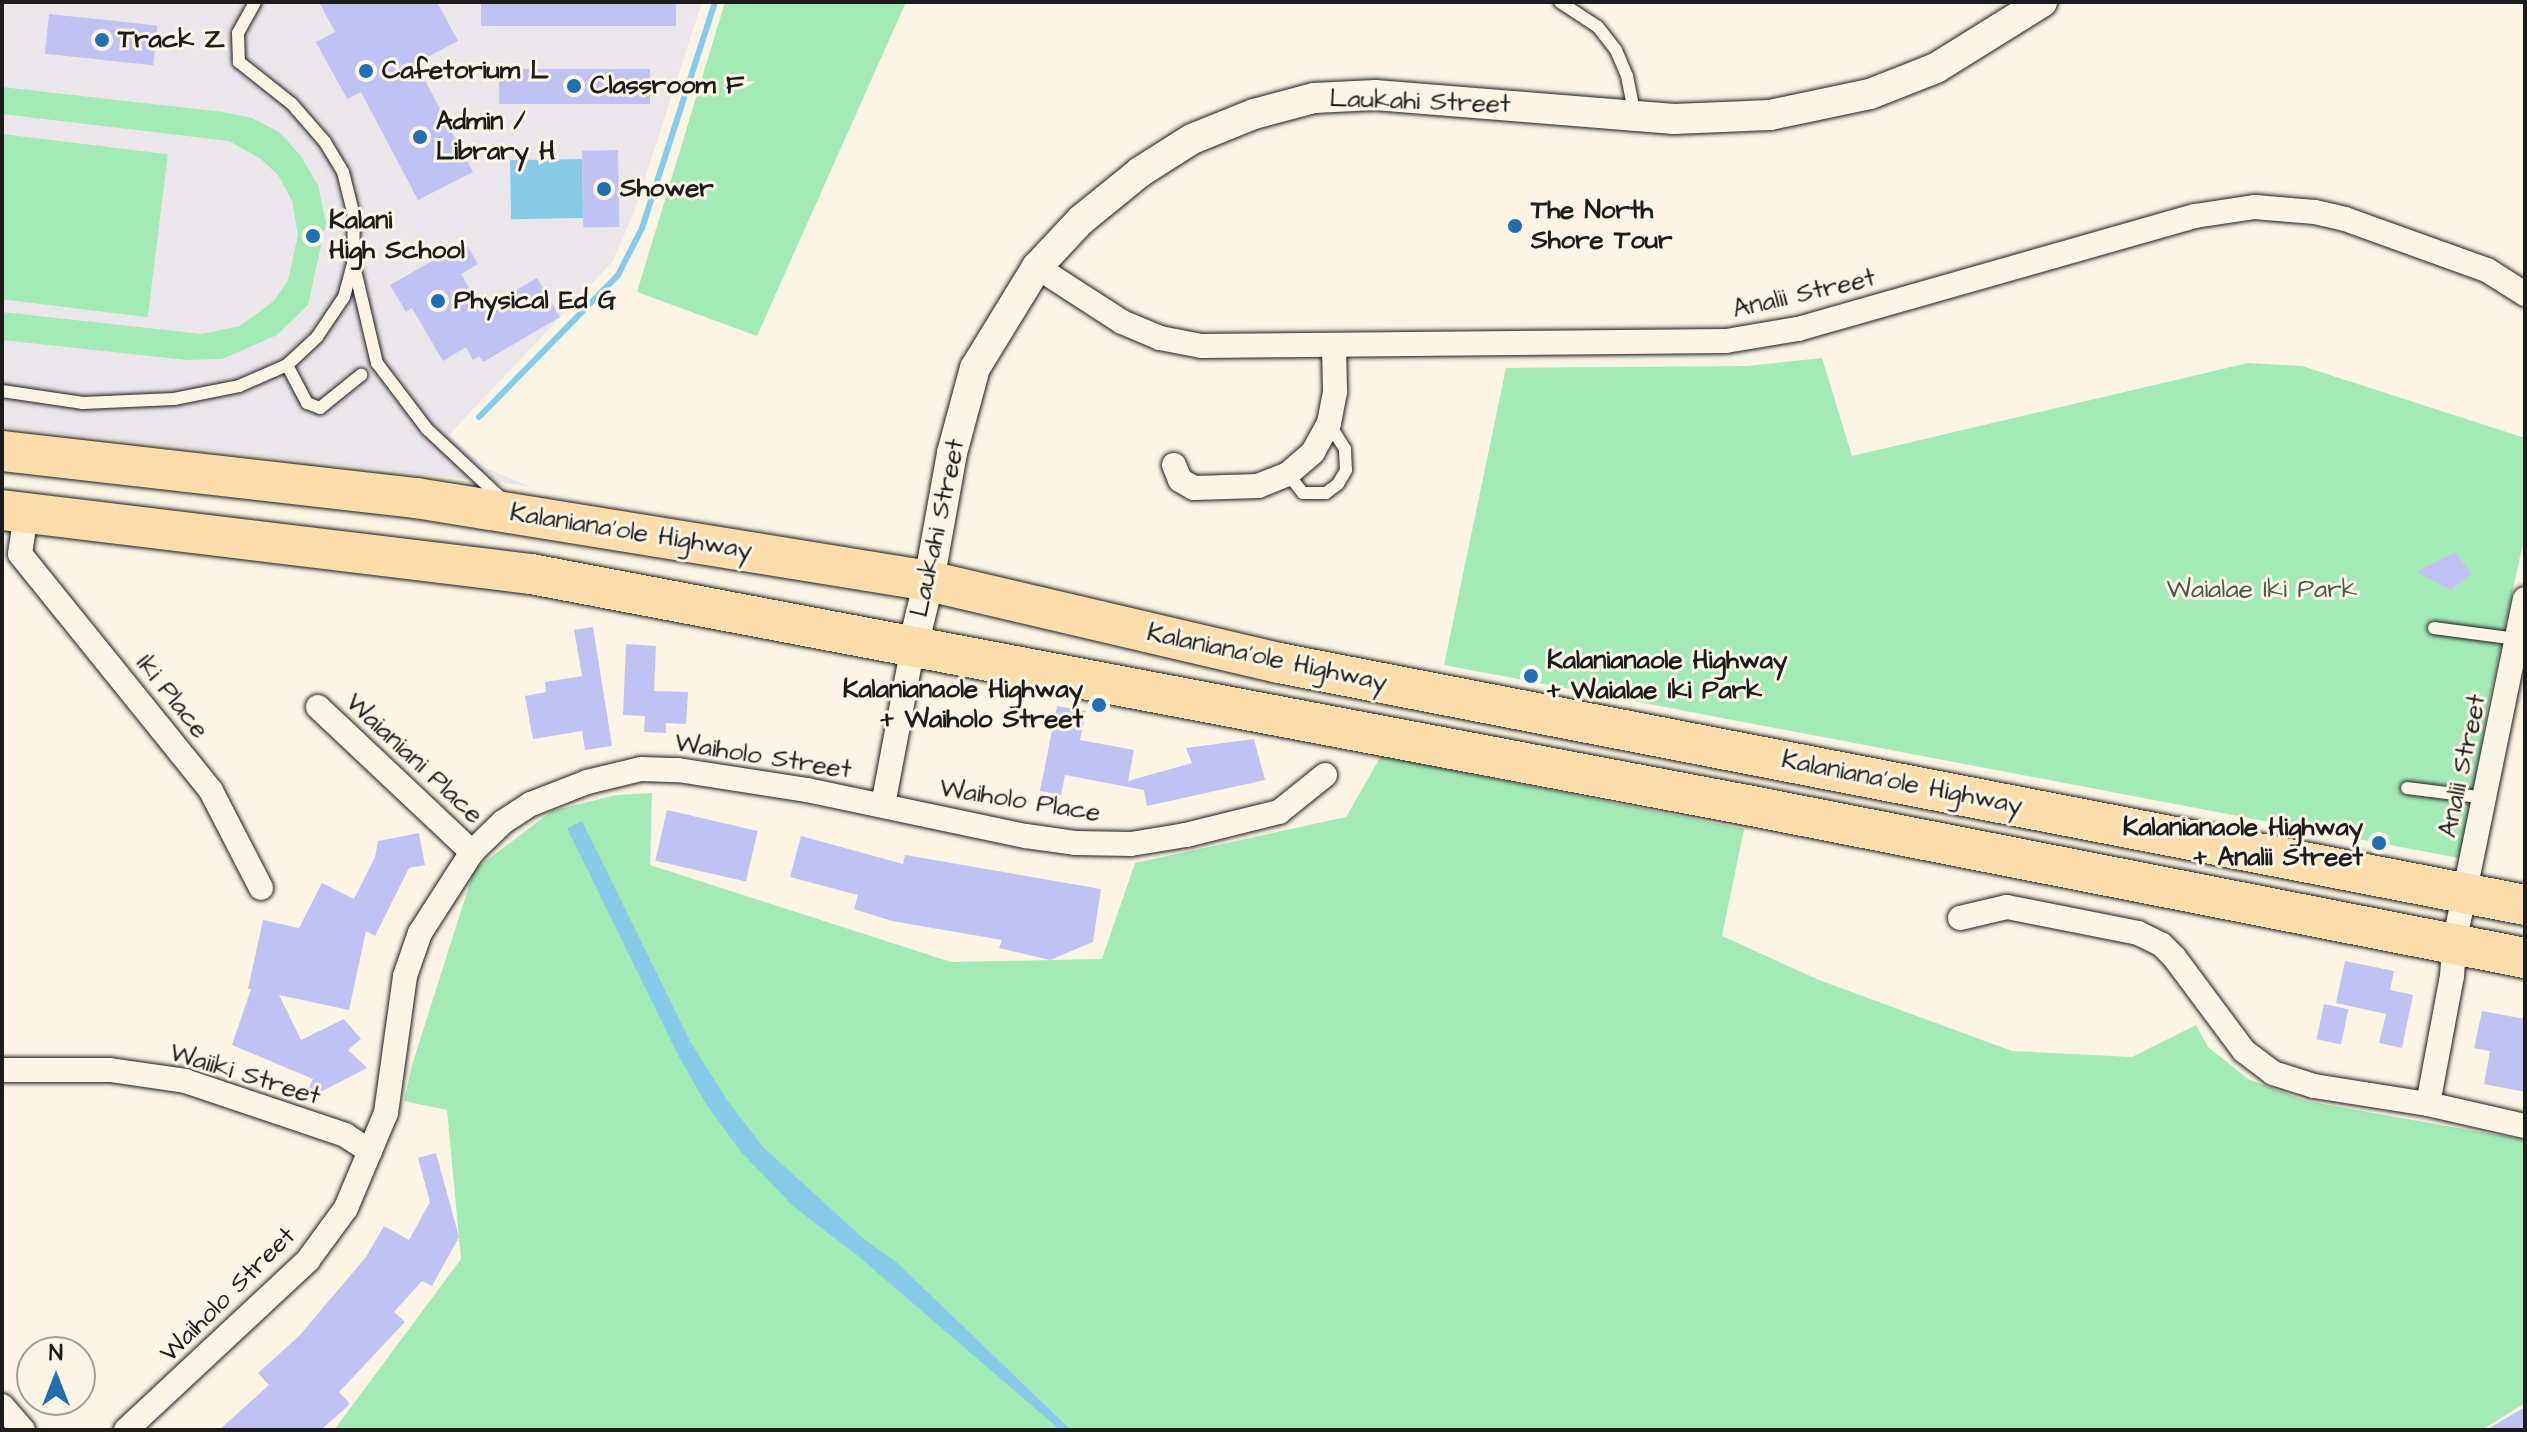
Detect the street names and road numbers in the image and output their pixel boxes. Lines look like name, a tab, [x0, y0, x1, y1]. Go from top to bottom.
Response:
street label: Laukahi Street	[1329, 83, 1511, 121]
street label: Analii Street	[1730, 262, 1878, 326]
street label: Laukahi Street	[904, 436, 972, 620]
street label: Kalaniana’ole Highway	[508, 497, 754, 567]
street label: Kalaniana’ole Highway	[1144, 617, 1390, 699]
street label: Iki Place	[129, 649, 215, 745]
street label: Waianiani Place	[339, 687, 489, 831]
street label: Analii Street	[2433, 692, 2493, 840]
street label: Waiholo Street	[672, 728, 854, 786]
street label: Kalaniana’ole Highway	[1779, 744, 2025, 822]
street label: Waiholo Place	[937, 773, 1103, 829]
street label: Waiiki Street	[166, 1037, 324, 1113]
street label: Waiholo Street	[154, 1221, 302, 1369]

